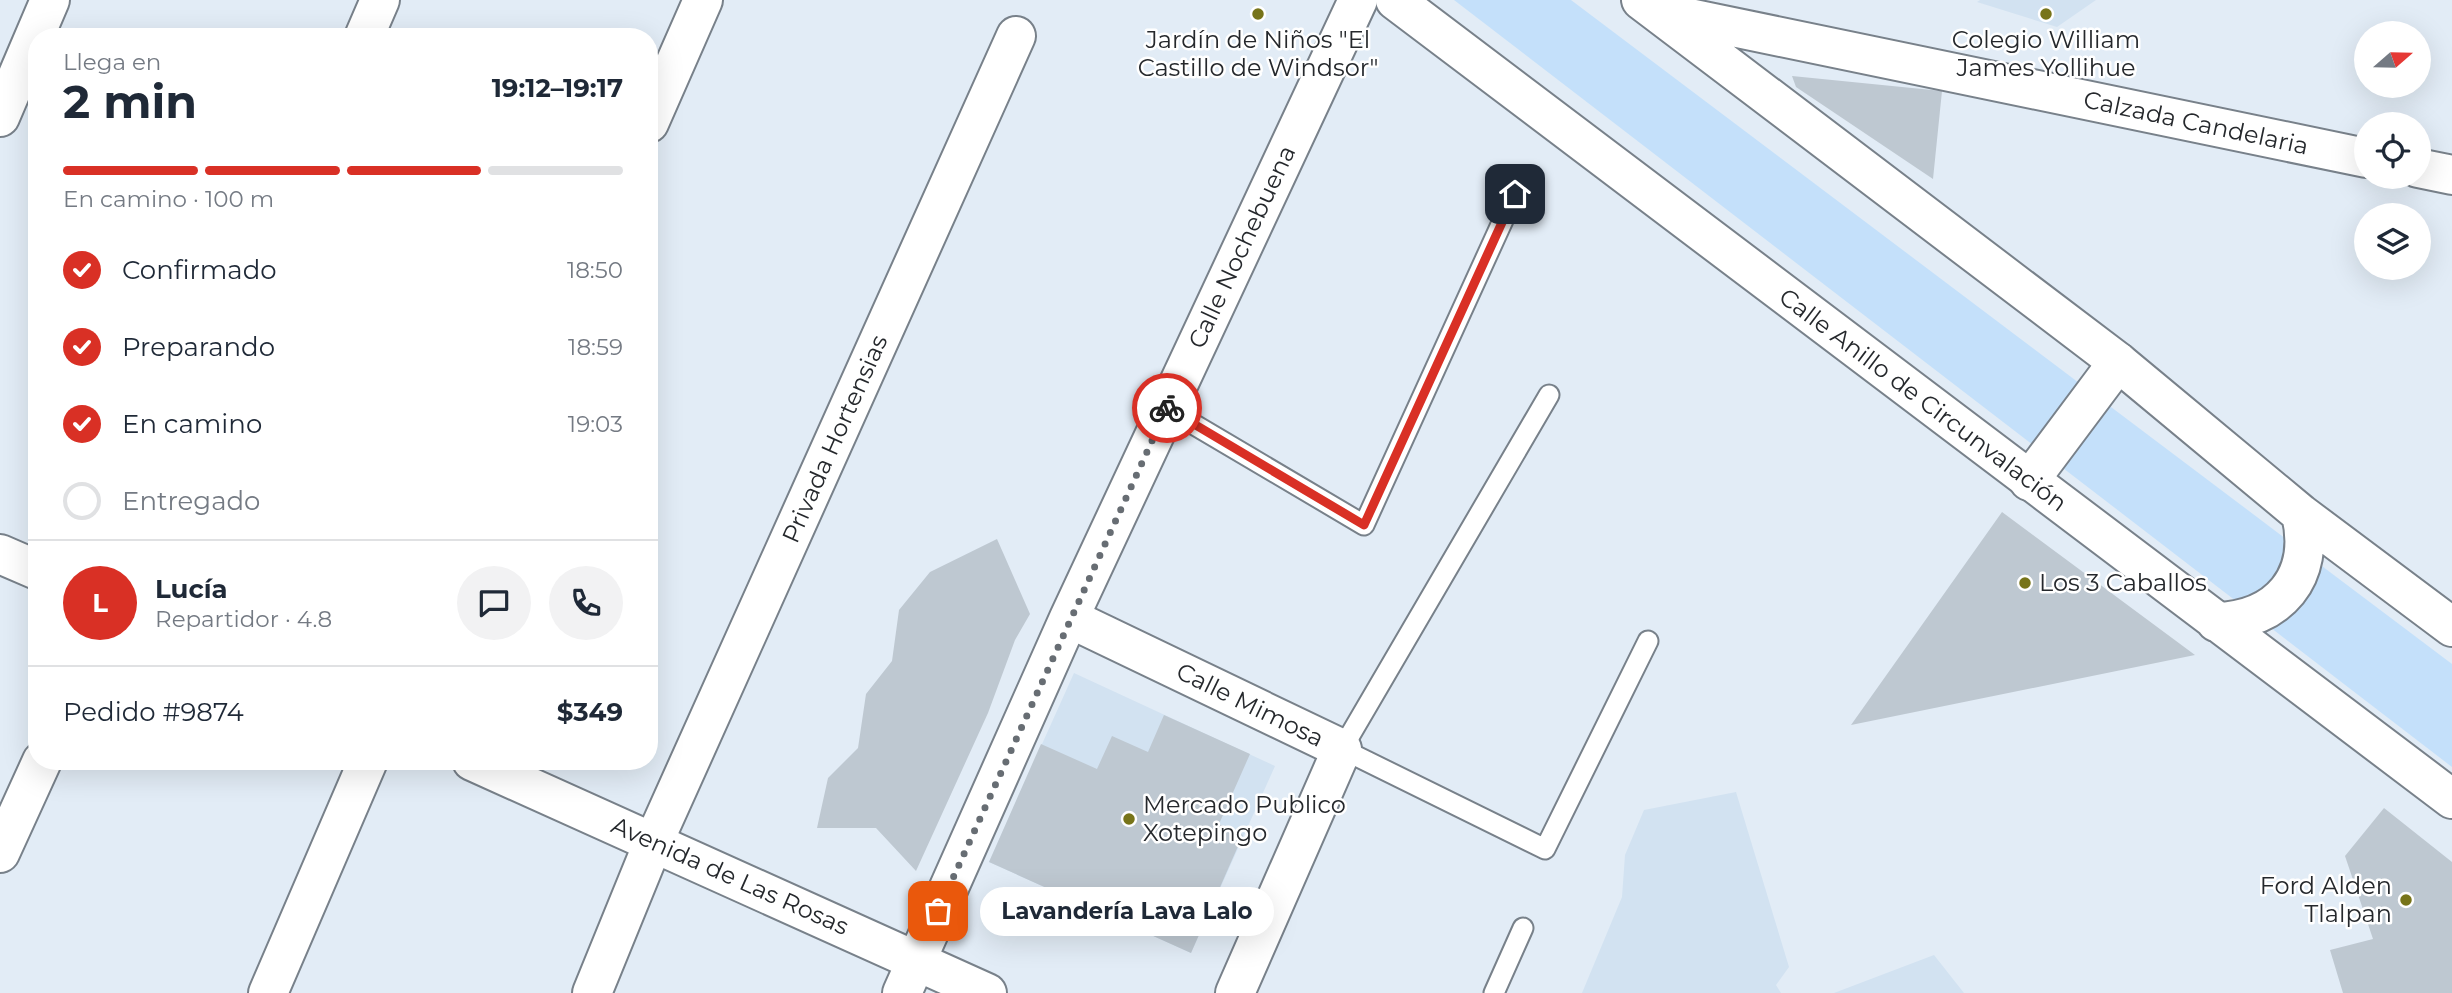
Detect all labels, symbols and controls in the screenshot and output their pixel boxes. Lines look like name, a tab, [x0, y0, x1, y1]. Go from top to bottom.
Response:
marker: Jardín de Niños "El Castillo de Windsor"	[1250, 6, 1266, 22]
marker: Colegio William James Yollihue	[2038, 6, 2054, 22]
north arrow	[2354, 21, 2431, 98]
map controls	[2354, 21, 2431, 280]
place label: Jardín de Niños "El Castillo de Windsor"	[1138, 25, 1378, 82]
place label: Colegio William James Yollihue	[1952, 25, 2140, 82]
text: Llega en	[63, 48, 161, 76]
text: 19:12–19:17	[492, 72, 623, 104]
text: 2 min	[63, 73, 197, 130]
street label: Calzada Candelaria	[2081, 84, 2311, 161]
button: locate	[2354, 112, 2431, 189]
street label: Calle Nochebuena	[1182, 141, 1301, 353]
pin	[1485, 164, 1545, 224]
icon: home	[1496, 175, 1534, 213]
text: En camino · 100 m	[63, 185, 274, 213]
button: layers	[2354, 203, 2431, 280]
icon: check	[63, 251, 101, 289]
text: Confirmado	[122, 254, 277, 286]
text: 18:50	[567, 256, 623, 284]
street label: Calle Anillo de Circunvalación	[1774, 282, 2073, 517]
icon: check	[63, 328, 101, 366]
street label: Privada Hortensias	[776, 330, 893, 547]
text: Preparando	[122, 331, 275, 363]
text: 18:59	[568, 333, 623, 361]
courier	[1132, 373, 1202, 443]
icon: bike	[1148, 389, 1186, 427]
icon: check	[63, 405, 101, 443]
text: En camino	[122, 408, 262, 440]
text: 19:03	[568, 410, 623, 438]
text: Entregado	[122, 485, 260, 517]
button: chat	[457, 566, 531, 640]
button: phone	[549, 566, 623, 640]
place label: Los 3 Caballos	[2039, 568, 2207, 597]
text: Lucía	[155, 573, 228, 605]
marker: Los 3 Caballos	[2017, 575, 2033, 591]
text: L	[92, 587, 108, 619]
text: Repartidor · 4.8	[155, 605, 332, 633]
street label: Calle Mimosa	[1172, 656, 1329, 753]
text: Pedido #9874	[63, 696, 244, 728]
text: $349	[557, 696, 623, 728]
place label: Mercado Publico Xotepingo	[1143, 790, 1346, 847]
street label: Avenida de Las Rosas	[607, 810, 853, 941]
marker: Mercado Publico Xotepingo	[1121, 811, 1137, 827]
place label: Ford Alden Tlalpan	[2260, 871, 2392, 928]
pin	[908, 881, 968, 941]
callout: Lavandería Lava Lalo	[980, 886, 1274, 936]
icon: bag	[919, 892, 957, 930]
marker: Ford Alden Tlalpan	[2398, 892, 2414, 908]
text: Lavandería Lava Lalo	[1001, 897, 1253, 925]

